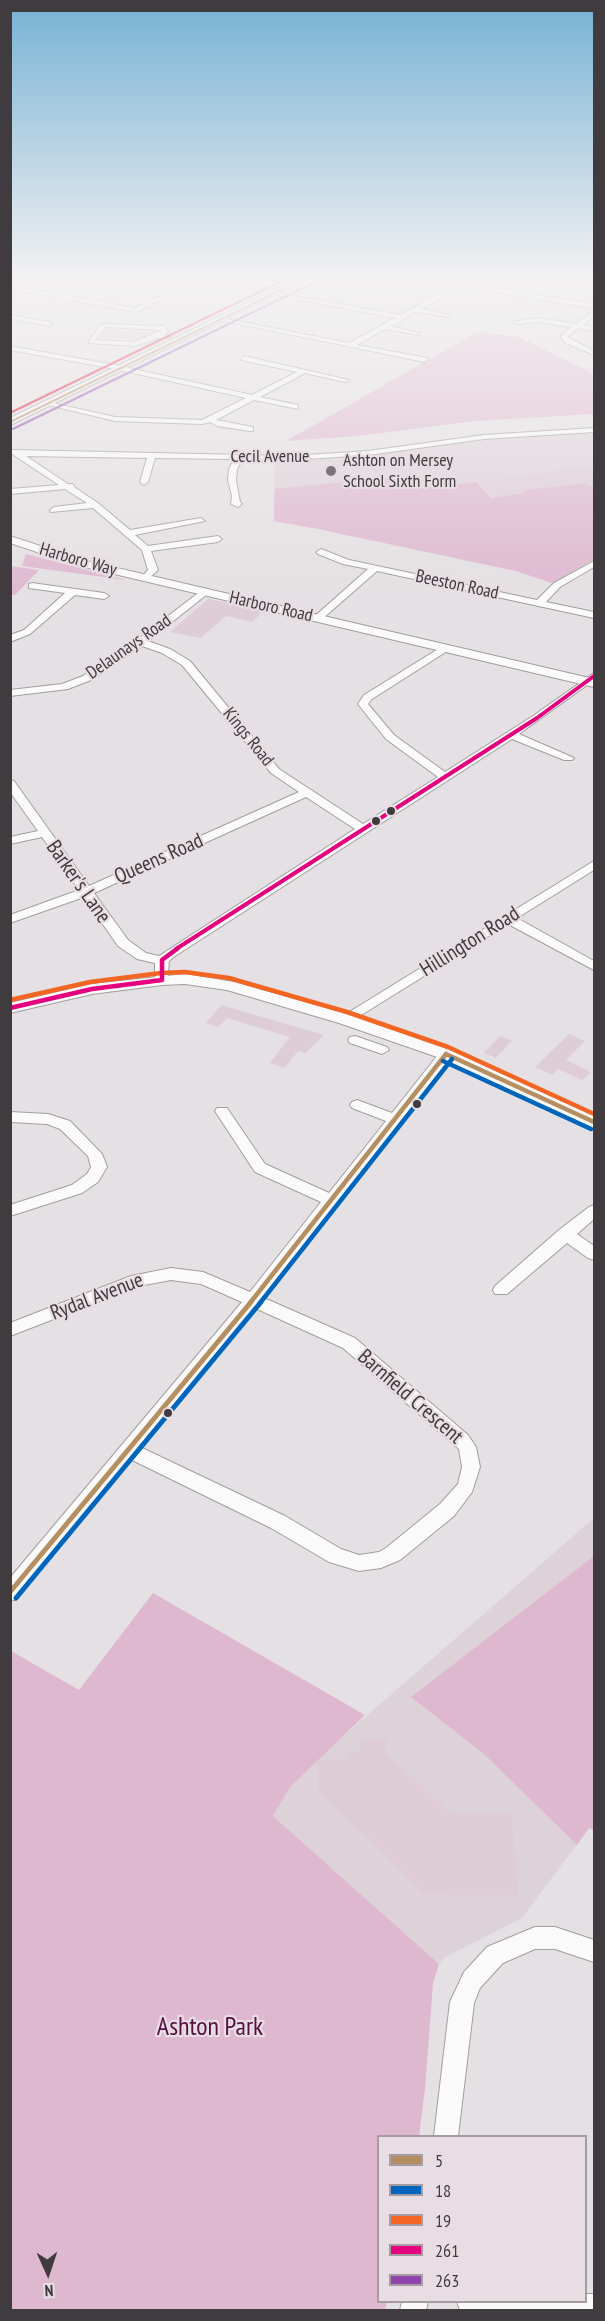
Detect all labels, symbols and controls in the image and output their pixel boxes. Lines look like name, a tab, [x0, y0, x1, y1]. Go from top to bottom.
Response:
street label: Cecil Avenue	[231, 446, 309, 468]
place label: Ashton on Mersey School Sixth Form	[343, 450, 456, 492]
marker: Ashton on Mersey School Sixth Form	[324, 464, 338, 478]
street label: Harboro Way	[37, 539, 119, 581]
street label: Beeston Road	[414, 566, 500, 604]
street label: Harboro Road	[227, 587, 315, 627]
street label: Delaunays Road	[82, 610, 176, 684]
street label: Kings Road	[218, 703, 278, 771]
unlabelled marker	[385, 805, 397, 817]
unlabelled marker	[370, 815, 382, 827]
street label: Queens Road	[111, 828, 207, 890]
street label: Barker's Lane	[40, 836, 116, 928]
street label: Hillington Road	[416, 901, 524, 983]
unlabelled marker	[411, 1098, 423, 1110]
street label: Rydal Avenue	[47, 1268, 147, 1326]
street label: Barnfield Crescent	[352, 1344, 468, 1450]
unlabelled marker	[162, 1407, 174, 1419]
park label: Ashton Park	[157, 2012, 263, 2044]
legend	[377, 2135, 587, 2303]
text: 5	[435, 2149, 443, 2172]
text: 18	[435, 2179, 451, 2202]
text: 19	[435, 2209, 451, 2232]
text: 261	[435, 2239, 459, 2262]
north arrow	[18, 2243, 78, 2303]
text: 263	[435, 2269, 459, 2292]
text: N	[44, 2281, 54, 2301]

